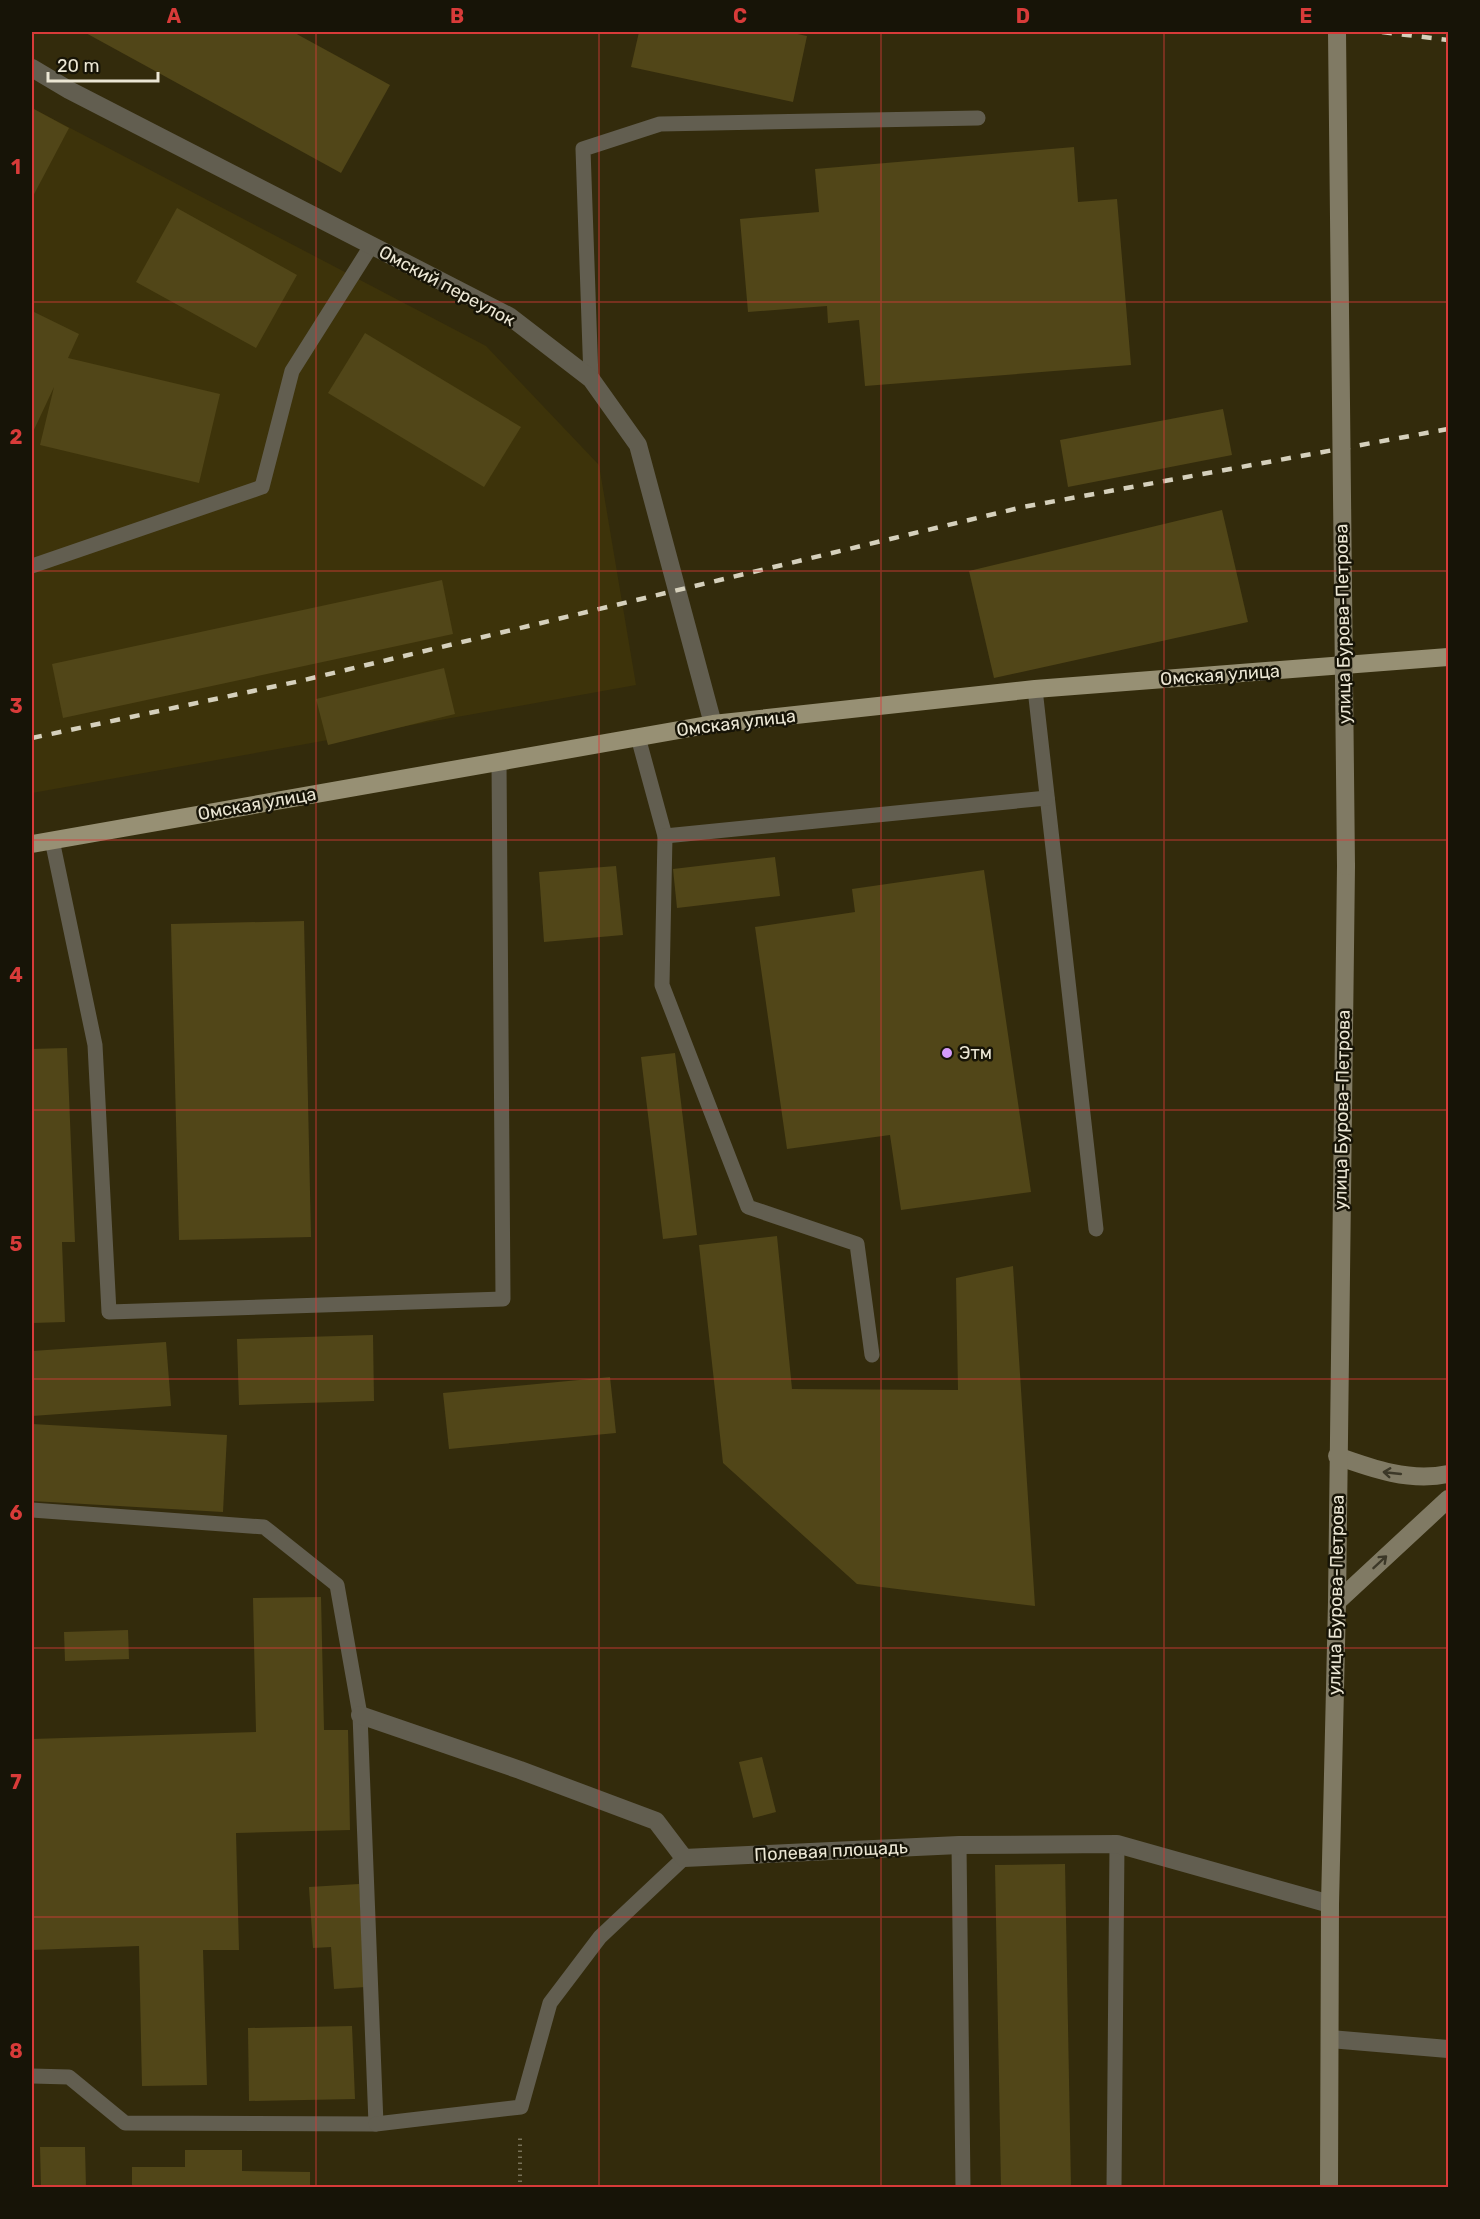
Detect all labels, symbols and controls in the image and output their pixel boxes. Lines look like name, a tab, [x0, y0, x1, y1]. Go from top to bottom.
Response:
text: A	[167, 4, 182, 28]
text: B	[450, 4, 464, 28]
text: C	[733, 4, 747, 28]
text: D	[1016, 4, 1030, 28]
text: E	[1300, 4, 1312, 28]
scale bar	[48, 45, 158, 83]
text: 20 m	[57, 55, 99, 77]
text: 1	[11, 155, 21, 179]
street label: Омский переулок	[375, 241, 519, 331]
text: 2	[10, 425, 23, 449]
street label: улица Бурова-Петрова	[1330, 524, 1356, 724]
street label: Омская улица	[1159, 660, 1281, 690]
text: 3	[9, 694, 23, 718]
street label: Омская улица	[675, 705, 797, 741]
street label: Омская улица	[196, 783, 318, 825]
text: 4	[9, 963, 23, 987]
street label: улица Бурова-Петрова	[1329, 1010, 1355, 1210]
place label: Этм	[959, 1042, 992, 1064]
marker: Этм	[940, 1046, 954, 1060]
text: 5	[10, 1232, 23, 1256]
one-way arrow	[1382, 1467, 1402, 1478]
street label: улица Бурова-Петрова	[1323, 1495, 1349, 1695]
text: 6	[9, 1501, 23, 1525]
one-way arrow	[1372, 1555, 1387, 1569]
text: 7	[10, 1770, 22, 1794]
street label: Полевая площадь	[754, 1836, 908, 1866]
text: 8	[9, 2039, 23, 2063]

